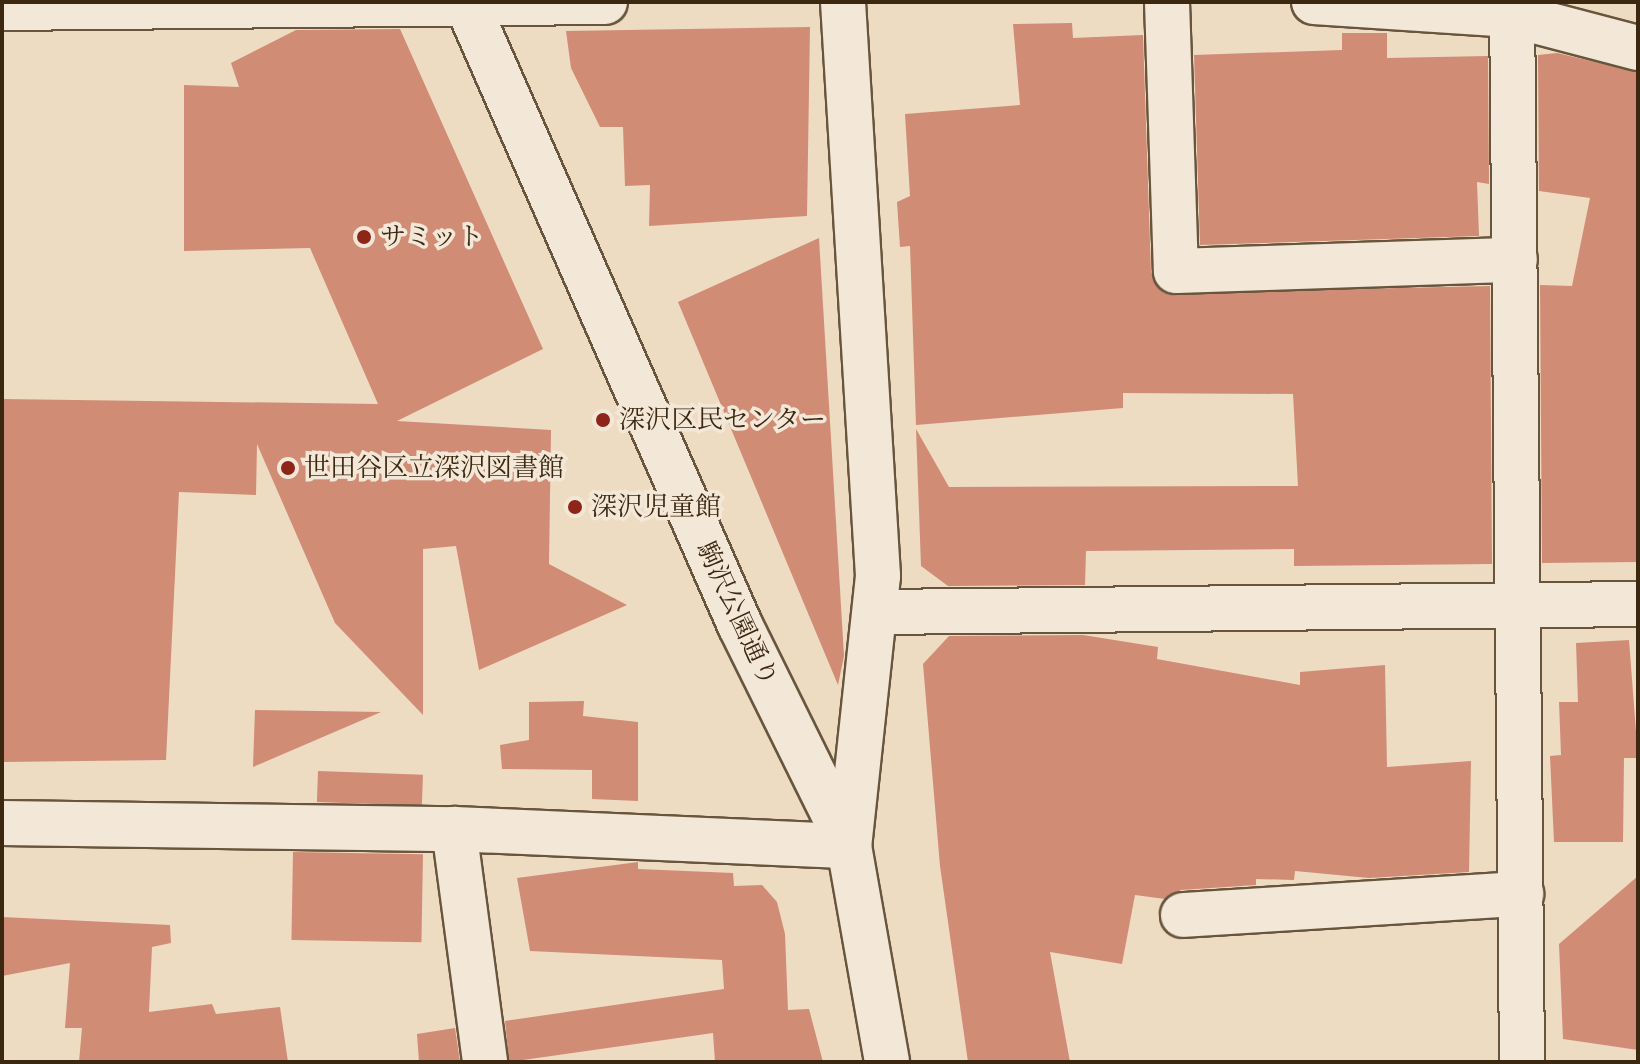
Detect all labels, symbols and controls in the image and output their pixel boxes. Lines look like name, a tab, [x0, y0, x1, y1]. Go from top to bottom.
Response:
place label: サミット	[380, 221, 484, 253]
marker: サミット	[355, 228, 373, 246]
place label: 深沢区民センター	[619, 404, 827, 436]
marker: 深沢区民センター	[594, 411, 612, 429]
place label: 世田谷区立深沢図書館	[304, 452, 564, 484]
marker: 世田谷区立深沢図書館	[279, 459, 297, 477]
place label: 深沢児童館	[591, 491, 721, 523]
marker: 深沢児童館	[566, 498, 584, 516]
street label: 駒沢公園通り	[690, 537, 784, 691]

